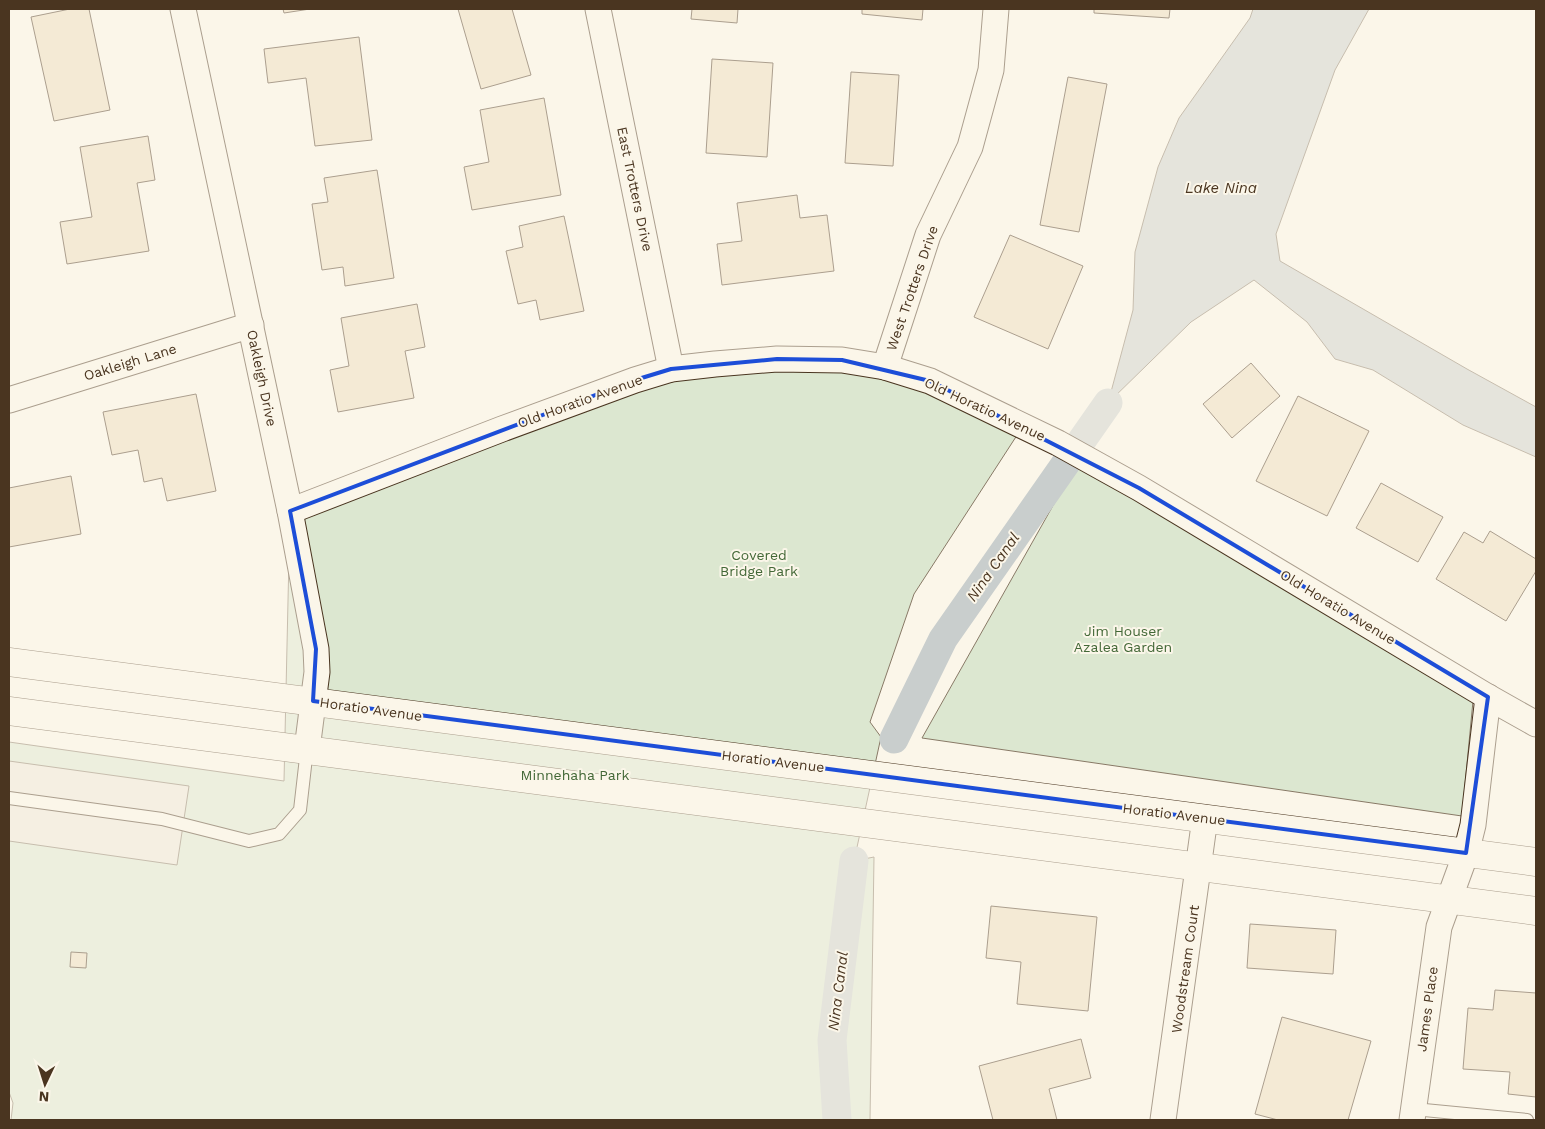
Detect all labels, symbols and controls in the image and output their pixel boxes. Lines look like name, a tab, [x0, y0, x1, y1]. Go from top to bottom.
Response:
street label: East Trotters Drive	[614, 125, 656, 253]
water label: Lake Nina	[1185, 179, 1257, 197]
street label: West Trotters Drive	[883, 223, 941, 353]
street label: Oakleigh Drive	[244, 328, 280, 428]
street label: Oakleigh Lane	[82, 340, 178, 384]
street label: Old Horatio Avenue	[515, 371, 645, 431]
street label: Old Horatio Avenue	[922, 374, 1048, 444]
water label: Nina Canal	[963, 529, 1024, 605]
park label: Covered Bridge Park	[720, 547, 798, 579]
street label: Old Horatio Avenue	[1277, 566, 1399, 648]
park label: Jim Houser Azalea Garden	[1074, 623, 1172, 655]
street label: Horatio Avenue	[319, 694, 423, 724]
street label: Horatio Avenue	[721, 747, 825, 775]
park label: Minnehaha Park	[521, 767, 629, 783]
street label: Horatio Avenue	[1122, 800, 1226, 828]
street label: Woodstream Court	[1168, 904, 1202, 1034]
water label: Nina Canal	[824, 950, 852, 1032]
street label: James Place	[1413, 965, 1441, 1053]
north arrow	[20, 1059, 70, 1109]
text: N	[38, 1089, 50, 1105]

